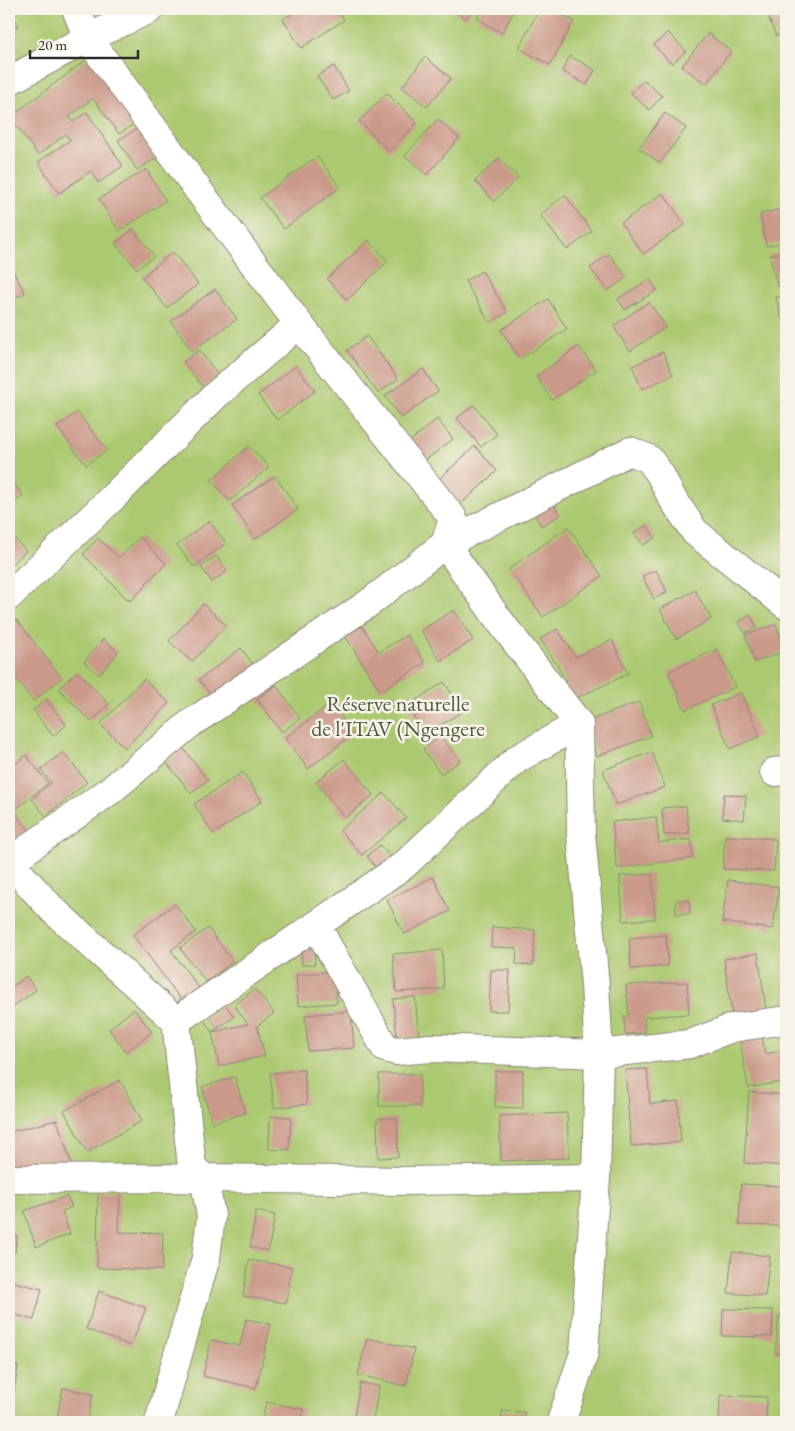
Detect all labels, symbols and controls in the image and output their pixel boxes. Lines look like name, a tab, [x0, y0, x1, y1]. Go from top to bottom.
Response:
scale bar	[30, 28, 138, 60]
text: 20 m	[38, 35, 67, 54]
park label: Réserve naturelle de l'ITAV (Ngengere	[311, 689, 485, 743]

